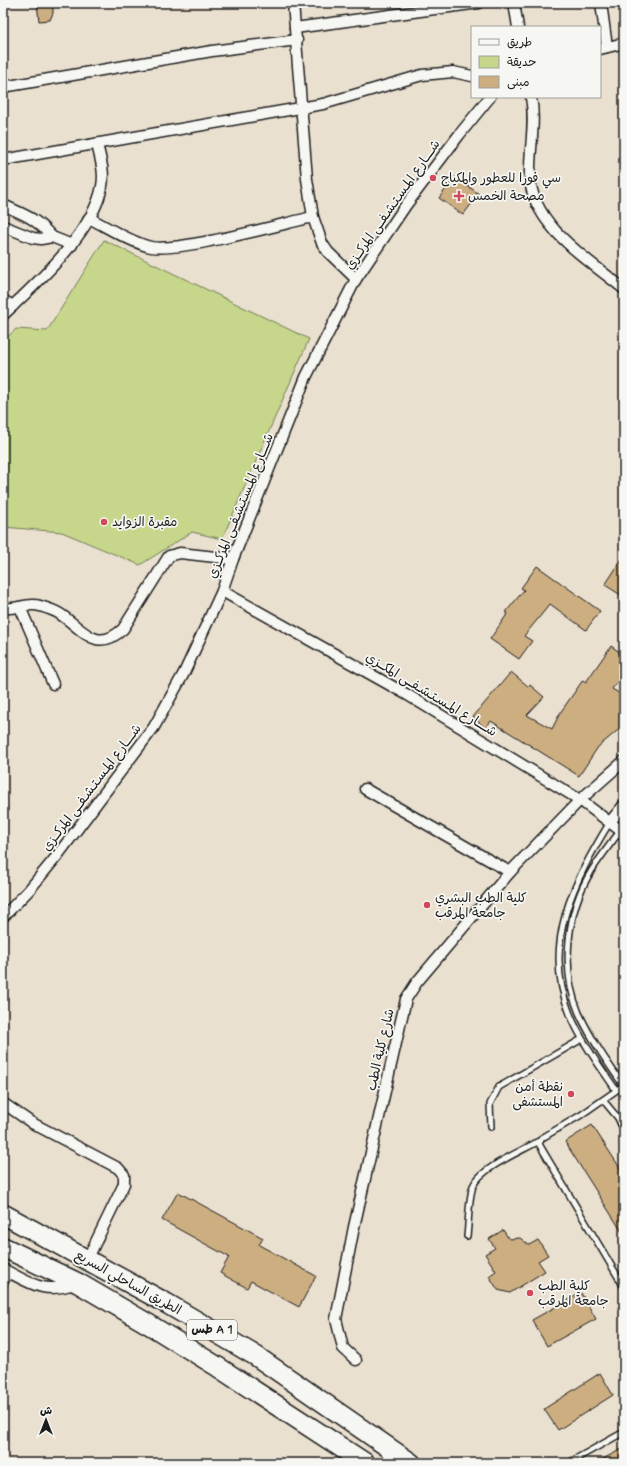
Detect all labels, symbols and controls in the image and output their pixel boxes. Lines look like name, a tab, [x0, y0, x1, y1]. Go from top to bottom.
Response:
legend	[471, 26, 601, 98]
text: طريق	[507, 35, 532, 51]
text: حديقة	[507, 55, 536, 71]
text: مبنى	[507, 75, 530, 91]
street label: شــــارع المـسـتـشـفــى المركــزي	[342, 137, 444, 273]
place label: سي فورا للعطور والمكياج	[441, 170, 561, 189]
marker: سي فورا للعطور والمكياج	[428, 173, 438, 183]
place label: مصحة الخمس	[468, 188, 545, 205]
marker: مصحة الخمس	[453, 190, 465, 202]
street label: شــــارع المـسـتـشـفــى المركــزي	[204, 431, 278, 581]
place label: مقبرة الزوايد	[112, 514, 177, 531]
marker: مقبرة الزوايد	[99, 517, 109, 527]
street label: شــــارع المـسـتـشـفــى المكــزي	[362, 649, 500, 741]
street label: شــــارع المـسـتـشـفــى المركــزي	[39, 721, 145, 855]
place label: كلية الطب البشري جامعة المرقب	[435, 890, 527, 922]
marker: كلية الطب البشري جامعة المرقب	[422, 900, 432, 910]
street label: شارع كلية الطب	[363, 1007, 399, 1093]
place label: نقطة أمن المستشفى	[513, 1079, 563, 1111]
marker: نقطة أمن المستشفى	[566, 1089, 576, 1099]
street label: الطريق الساحلي السريع	[71, 1247, 184, 1321]
place label: كلية الطب جامعة المرقب	[538, 1278, 609, 1310]
marker: كلية الطب جامعة المرقب	[525, 1288, 535, 1298]
road number: طس A 1	[187, 1320, 237, 1340]
north arrow	[26, 1400, 66, 1440]
text: ش	[40, 1404, 52, 1418]

